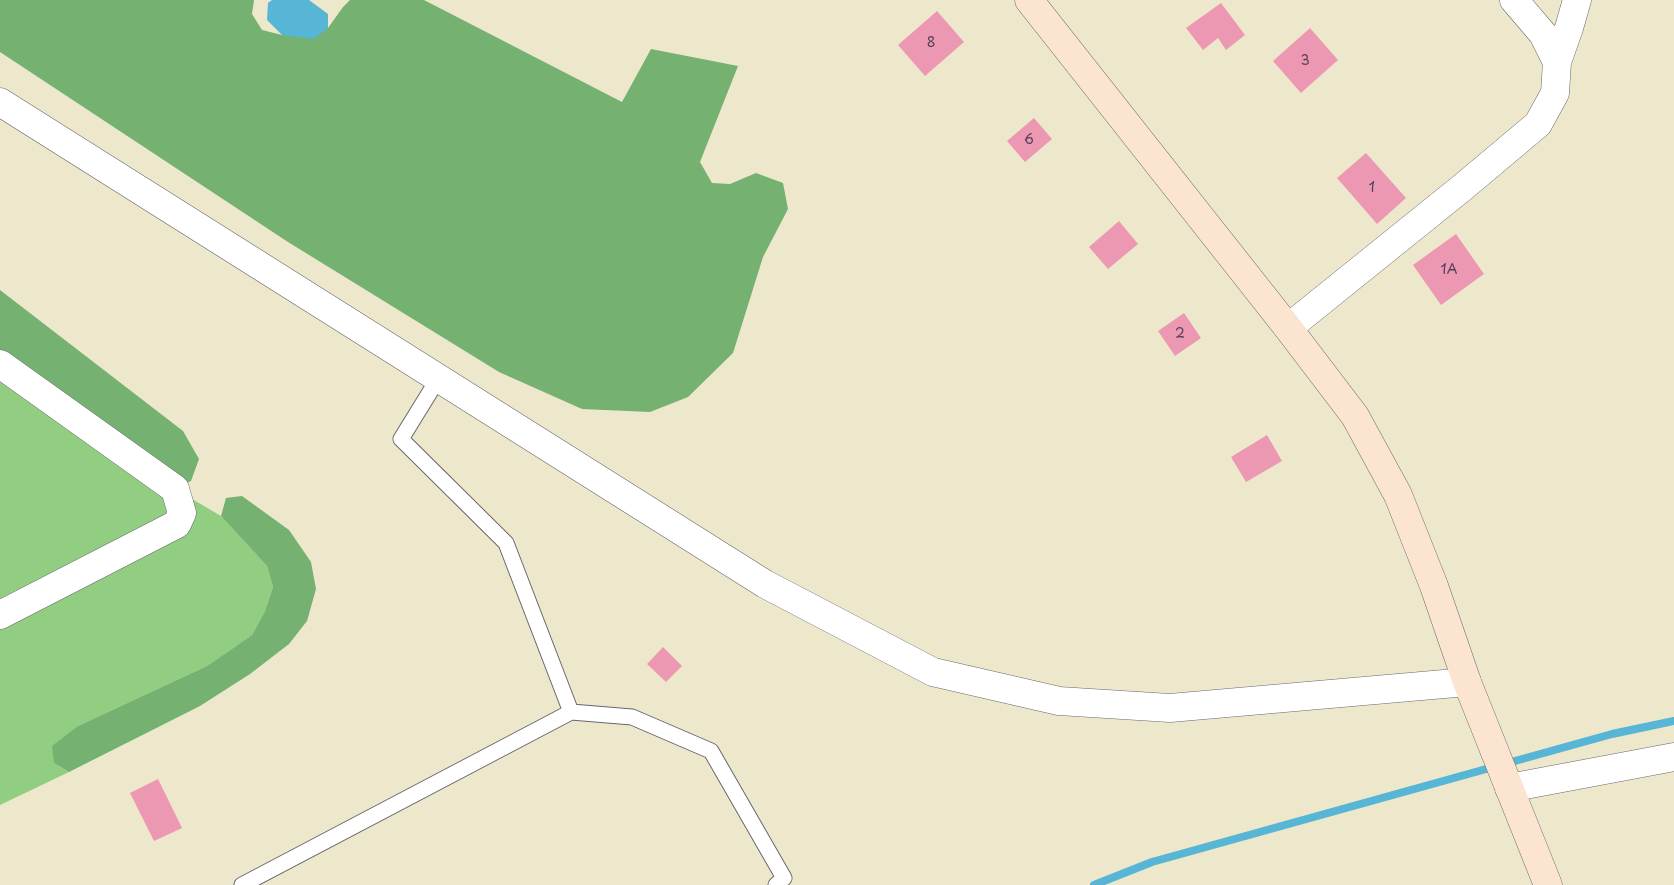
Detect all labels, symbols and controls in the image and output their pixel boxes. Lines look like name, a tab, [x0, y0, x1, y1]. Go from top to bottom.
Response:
house number: 8	[927, 35, 935, 51]
house number: 3	[1300, 53, 1310, 69]
house number: 6	[1024, 132, 1034, 148]
house number: 1	[1369, 180, 1375, 196]
house number: 1А	[1440, 262, 1458, 278]
house number: 2	[1175, 326, 1185, 342]

